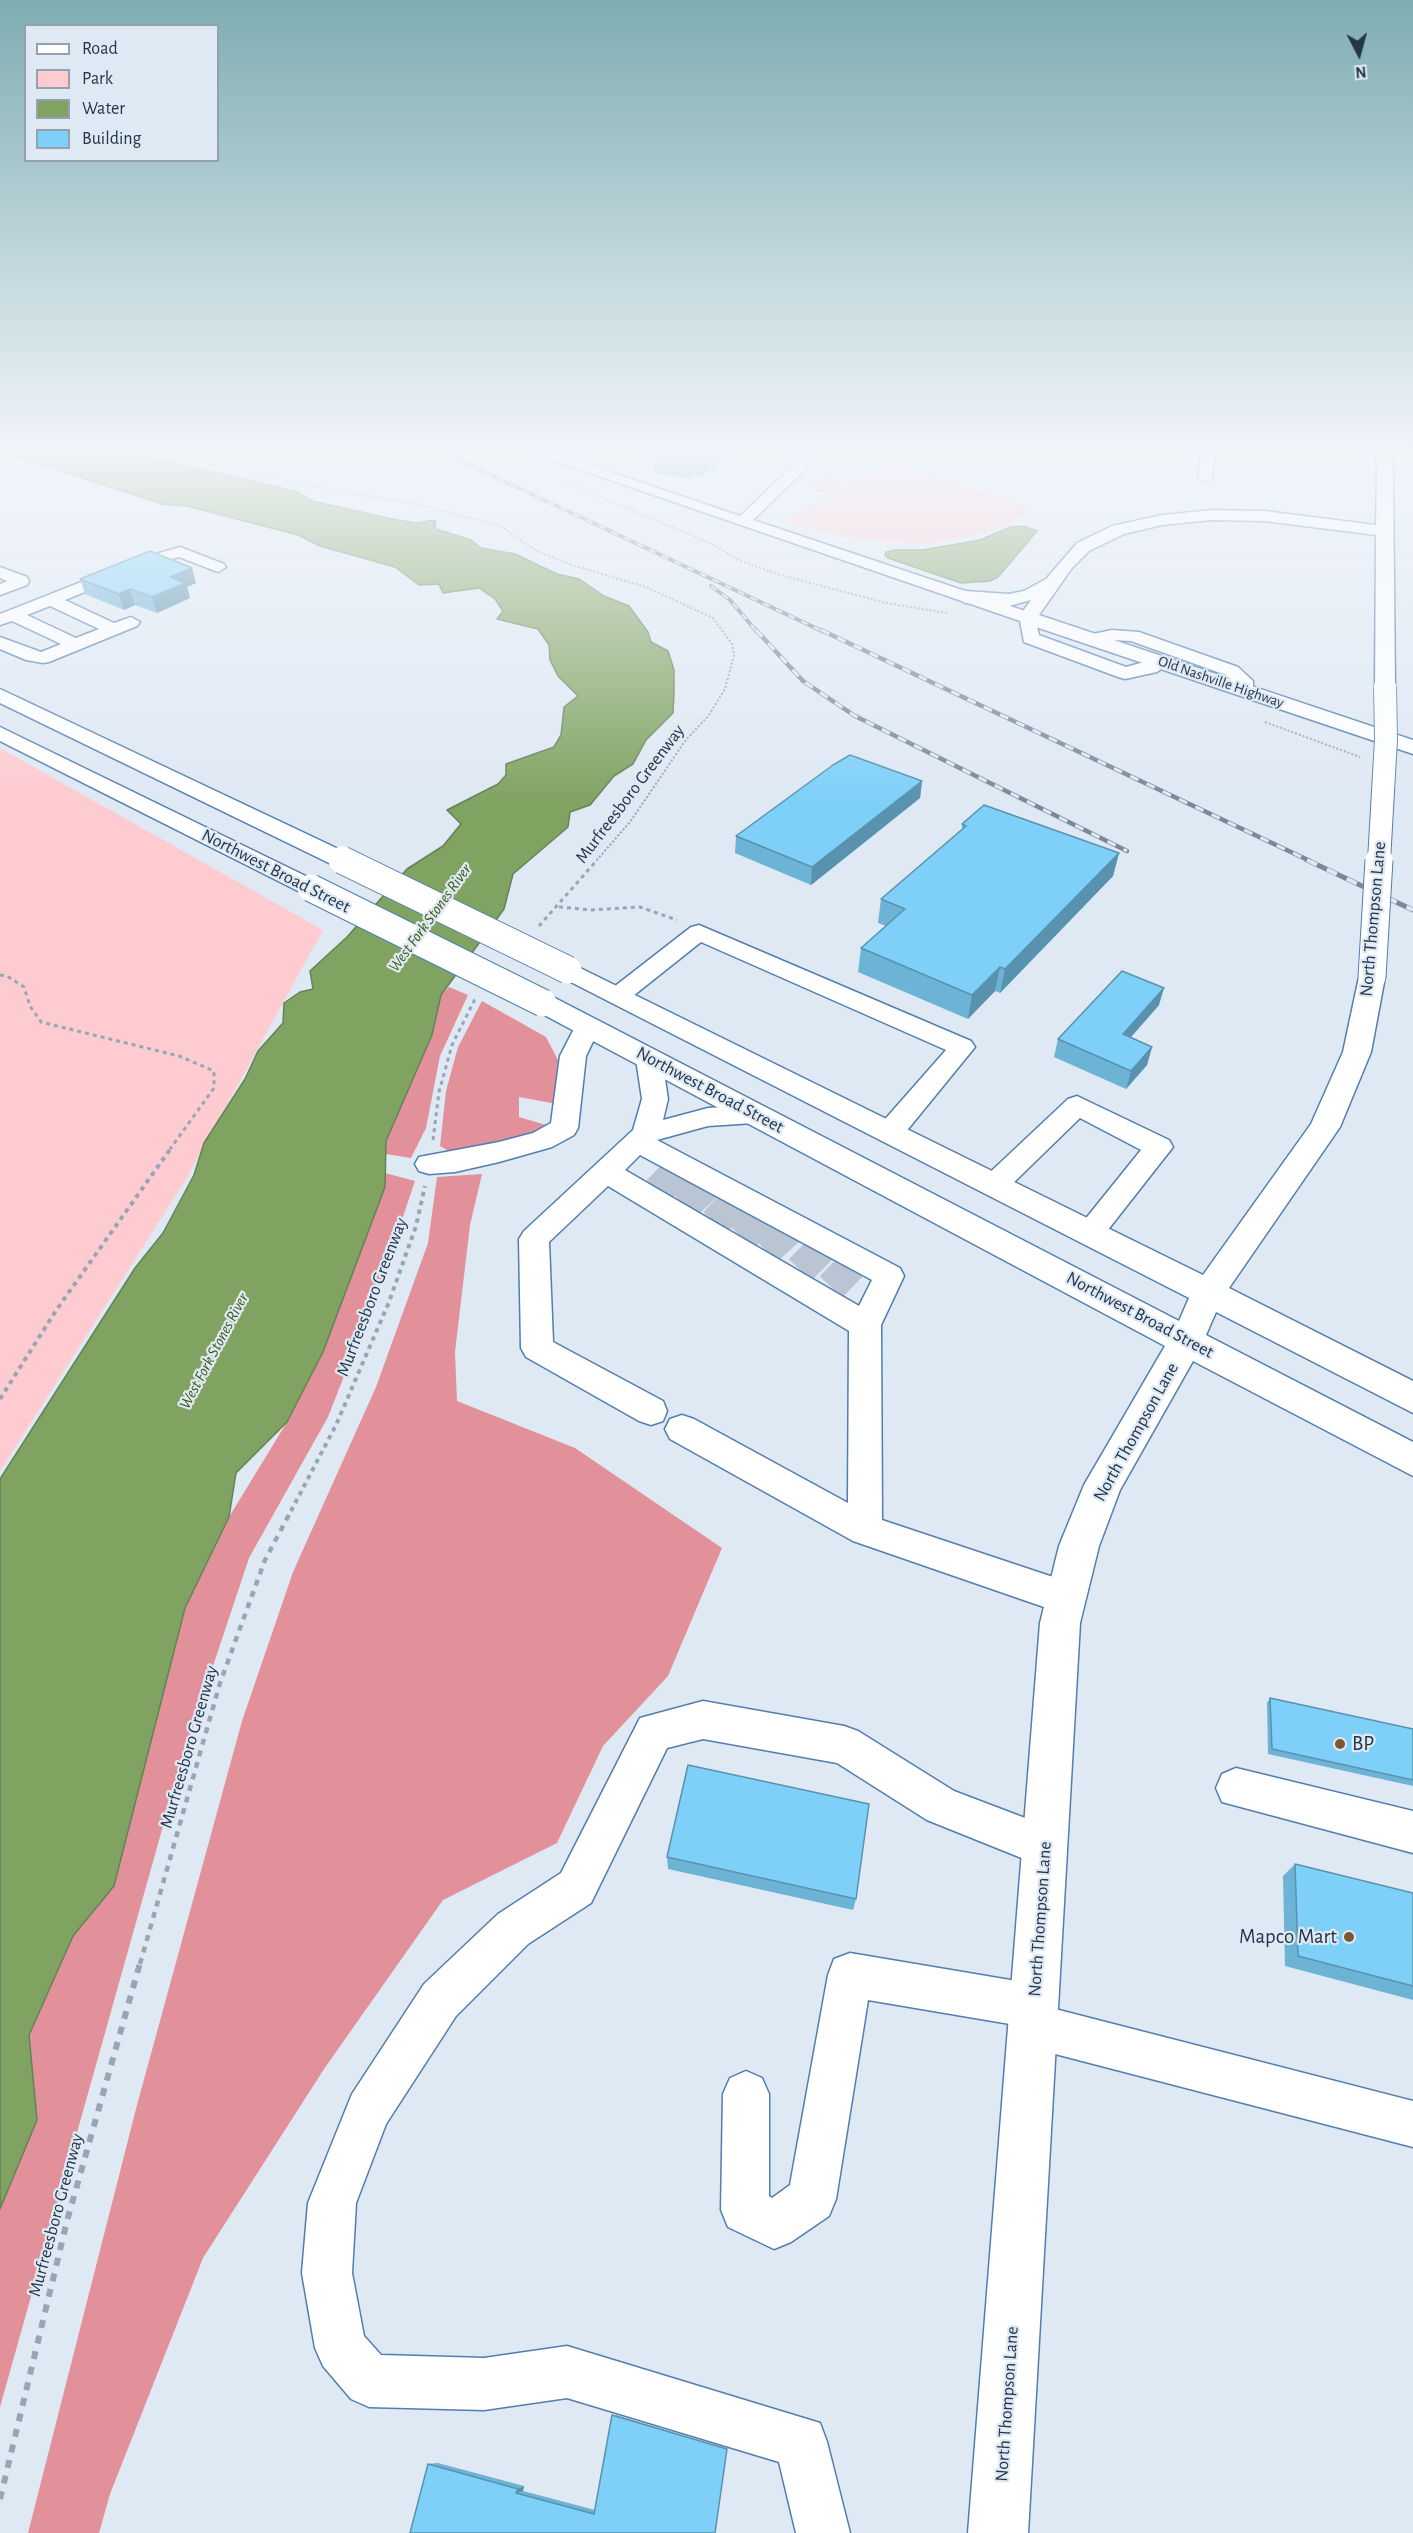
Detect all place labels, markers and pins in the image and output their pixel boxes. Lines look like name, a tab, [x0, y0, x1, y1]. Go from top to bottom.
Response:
place label: BP	[1352, 1731, 1374, 1757]
marker: BP	[1333, 1737, 1347, 1751]
place label: Mapco Mart	[1239, 1924, 1337, 1950]
marker: Mapco Mart	[1342, 1930, 1356, 1944]

